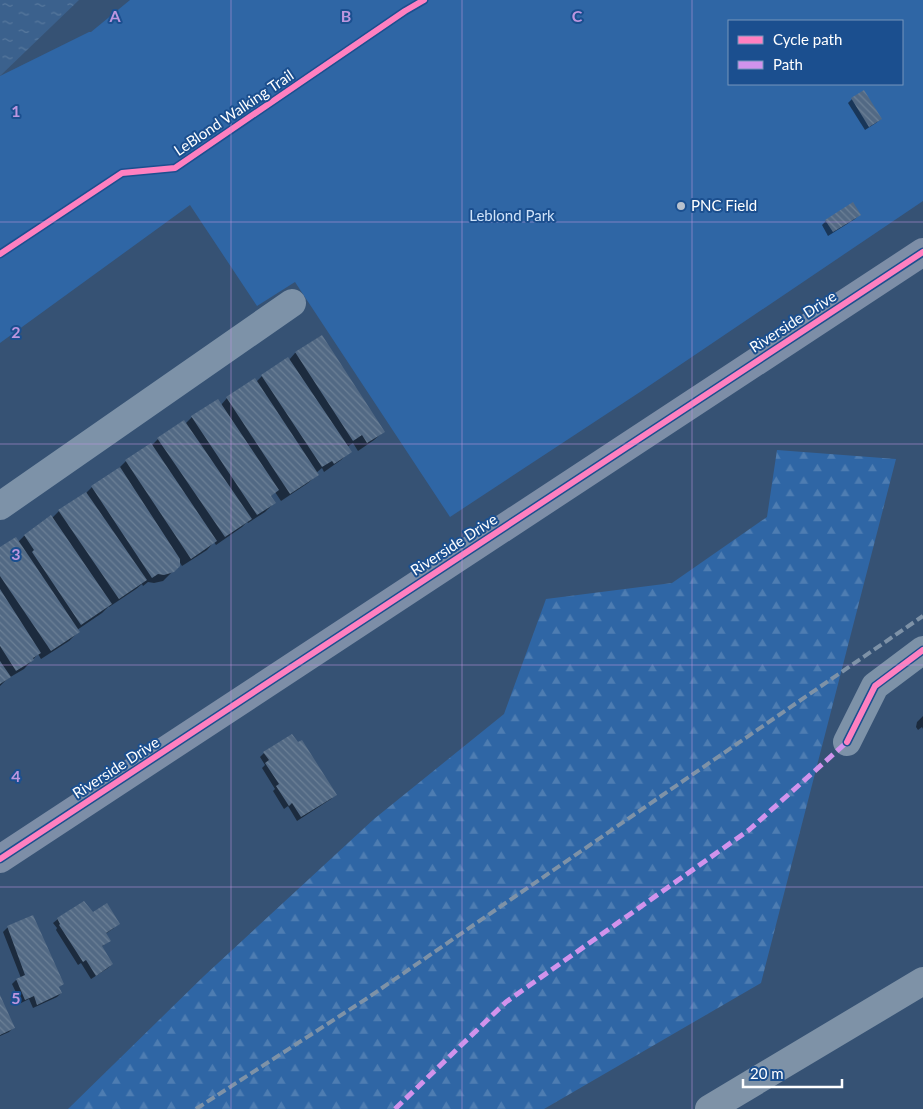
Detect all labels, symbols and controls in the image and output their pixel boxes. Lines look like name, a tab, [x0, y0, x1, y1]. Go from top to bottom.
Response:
text: A	[108, 6, 121, 25]
text: B	[341, 6, 351, 25]
text: C	[572, 6, 583, 25]
legend	[728, 20, 903, 85]
text: Cycle path	[773, 30, 842, 48]
text: Path	[773, 55, 803, 73]
street label: LeBlond Walking Trail	[170, 65, 297, 159]
text: 1	[11, 101, 21, 120]
place label: PNC Field	[691, 196, 757, 214]
marker: PNC Field	[675, 200, 687, 212]
park label: Leblond Park	[469, 206, 555, 224]
street label: Riverside Drive	[746, 286, 839, 356]
text: 2	[11, 322, 21, 341]
street label: Riverside Drive	[407, 509, 500, 579]
text: 3	[11, 544, 21, 563]
street label: Riverside Drive	[69, 732, 162, 802]
text: 4	[11, 766, 21, 785]
text: 5	[11, 988, 21, 1007]
scale bar	[743, 1056, 842, 1088]
text: 20 m	[750, 1064, 784, 1082]

